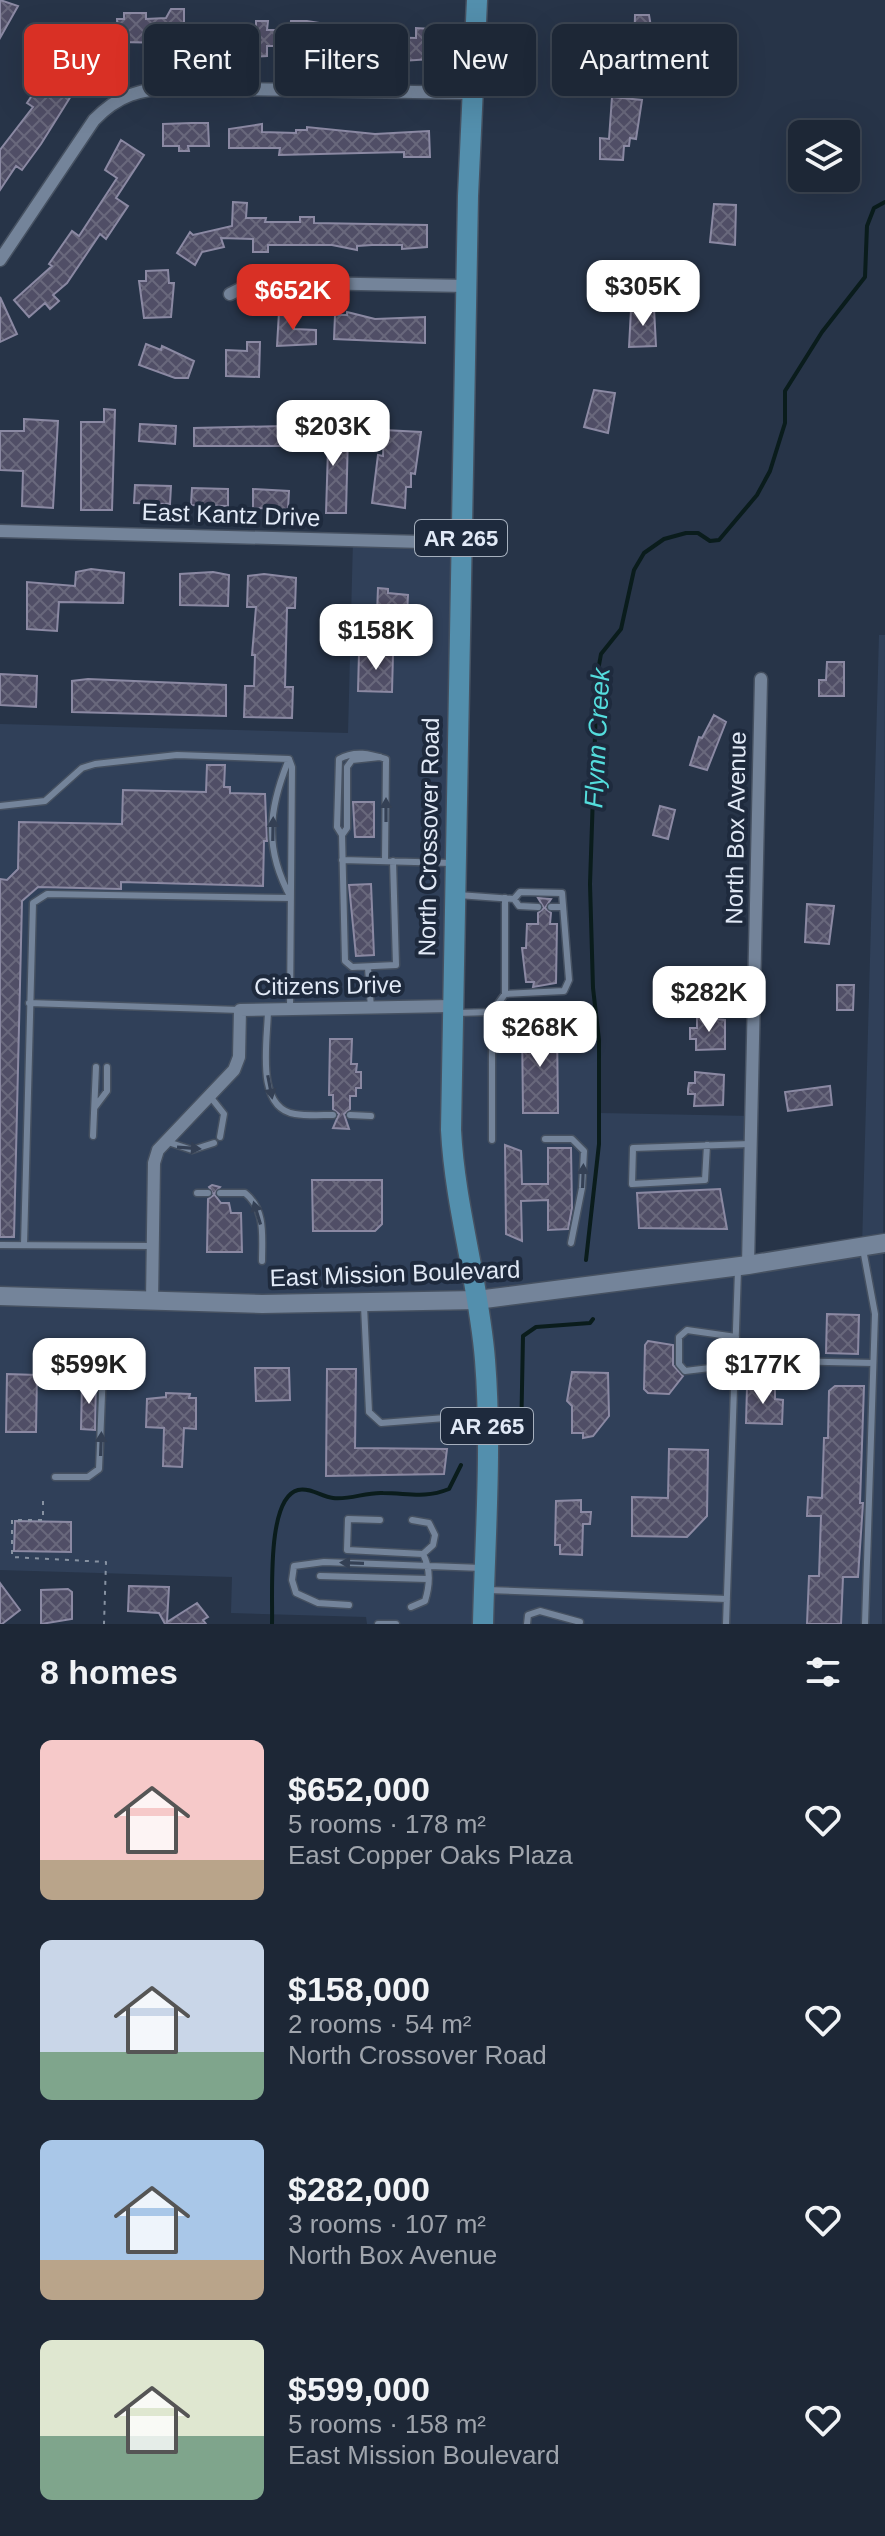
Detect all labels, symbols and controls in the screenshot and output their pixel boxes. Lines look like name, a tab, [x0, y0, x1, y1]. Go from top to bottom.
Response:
chip: Buy	[24, 24, 128, 96]
chip: Rent	[144, 24, 259, 96]
chip: Filters	[275, 24, 408, 96]
chip: New	[424, 24, 536, 96]
chip: Apartment	[552, 24, 737, 96]
map controls	[788, 120, 860, 192]
button: layers	[788, 120, 860, 192]
pin: $305K	[587, 260, 699, 328]
pin: $652K	[237, 264, 349, 332]
text: $305K	[605, 271, 681, 301]
text: $652K	[255, 275, 331, 305]
pin: $203K	[277, 400, 389, 468]
text: $203K	[295, 411, 371, 441]
street label: East Kantz Drive	[141, 498, 321, 531]
road number: AR 265	[415, 520, 507, 556]
pin: $158K	[320, 604, 432, 672]
text: $158K	[338, 615, 414, 645]
water label: Flynn Creek	[578, 665, 616, 809]
street label: North Crossover Road	[413, 717, 444, 957]
street label: North Box Avenue	[720, 731, 751, 925]
one-way arrow	[380, 797, 392, 822]
one-way arrow	[267, 816, 280, 841]
pin: $282K	[653, 966, 765, 1034]
street label: Citizens Drive	[254, 971, 402, 1000]
text: $282K	[671, 977, 747, 1007]
pin: $268K	[484, 1001, 596, 1069]
text: $268K	[502, 1012, 578, 1042]
one-way arrow	[265, 1074, 277, 1099]
one-way arrow	[177, 1142, 202, 1155]
one-way arrow	[576, 1163, 589, 1188]
one-way arrow	[251, 1201, 263, 1225]
street label: East Mission Boulevard	[269, 1256, 521, 1291]
pin: $599K	[33, 1338, 145, 1406]
pin: $177K	[707, 1338, 819, 1406]
text: $599K	[51, 1349, 127, 1379]
text: $177K	[725, 1349, 801, 1379]
road number: AR 265	[441, 1408, 533, 1444]
one-way arrow	[95, 1431, 108, 1456]
one-way arrow	[339, 1557, 364, 1570]
icon: filters	[801, 1650, 845, 1694]
text: 8 homes	[40, 1653, 178, 1691]
text: $652,000	[288, 1770, 430, 1808]
icon: home	[104, 1772, 200, 1868]
icon: heart	[801, 1798, 845, 1842]
text: 5 rooms · 178 m²	[288, 1809, 486, 1839]
text: East Copper Oaks Plaza	[288, 1840, 573, 1870]
text: $158,000	[288, 1970, 430, 2008]
icon: home	[104, 1972, 200, 2068]
icon: heart	[801, 1998, 845, 2042]
text: 2 rooms · 54 m²	[288, 2009, 472, 2039]
text: North Crossover Road	[288, 2040, 547, 2070]
text: $282,000	[288, 2170, 430, 2208]
icon: home	[104, 2172, 200, 2268]
icon: heart	[801, 2198, 845, 2242]
text: 3 rooms · 107 m²	[288, 2209, 486, 2239]
text: North Box Avenue	[288, 2240, 497, 2270]
text: $599,000	[288, 2370, 430, 2408]
icon: home	[104, 2372, 200, 2468]
icon: heart	[801, 2398, 845, 2442]
text: 5 rooms · 158 m²	[288, 2409, 486, 2439]
text: East Mission Boulevard	[288, 2440, 560, 2470]

